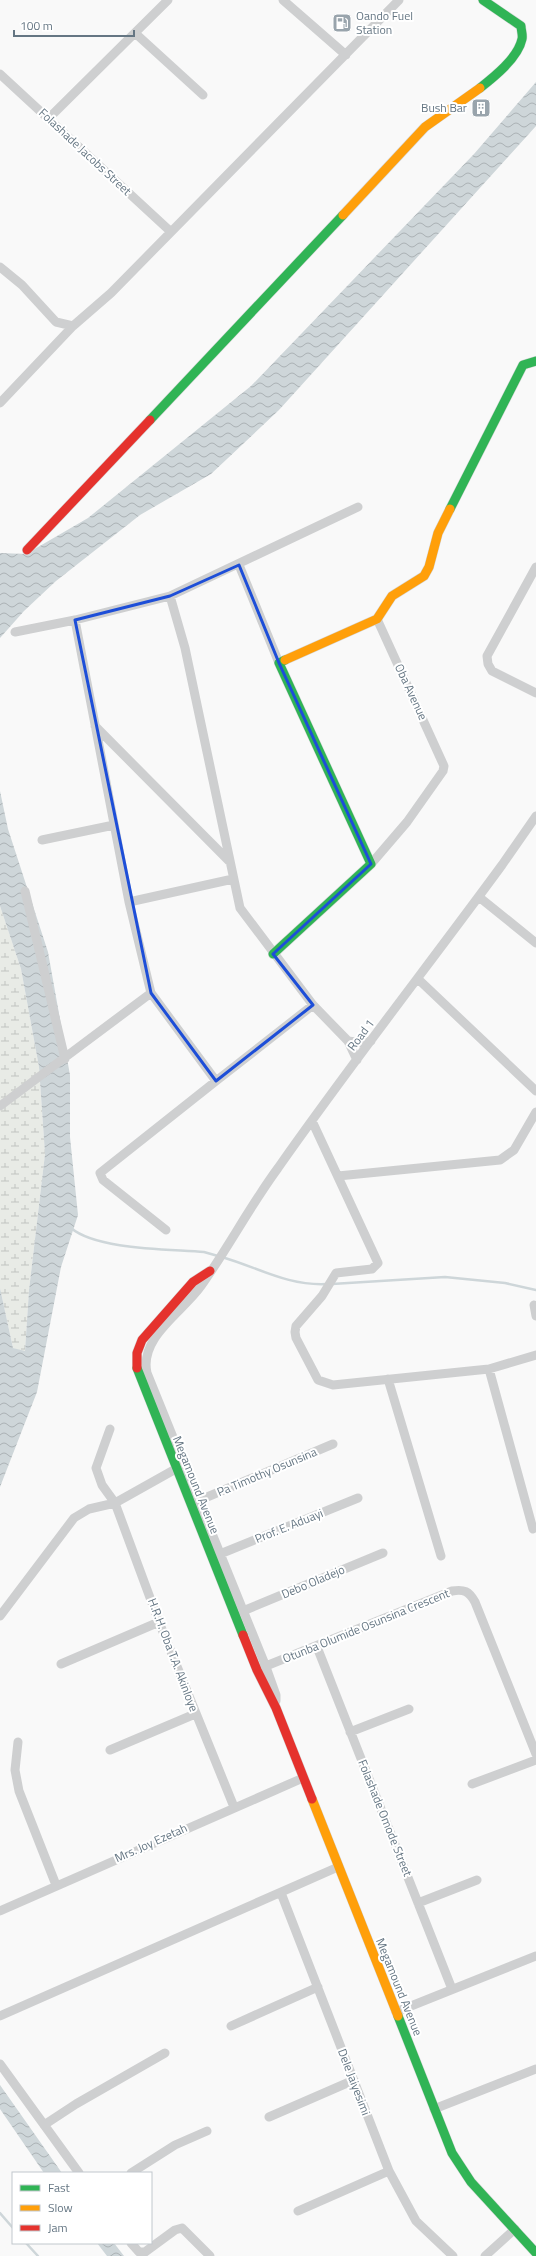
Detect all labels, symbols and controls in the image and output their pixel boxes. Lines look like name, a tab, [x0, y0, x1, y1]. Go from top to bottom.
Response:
place label: Oando Fuel Station	[356, 6, 413, 39]
scale bar	[14, 12, 134, 38]
fuel station icon: Oando Fuel Station	[331, 12, 353, 34]
text: 100 m	[20, 16, 53, 35]
building icon: Bush Bar	[470, 97, 492, 119]
place label: Bush Bar	[421, 98, 467, 117]
street label: Folashade Jacobs Street	[35, 104, 137, 200]
street label: Oba Avenue	[390, 660, 433, 723]
street label: Road 1	[342, 1015, 379, 1055]
street label: Megamound Avenue	[168, 1433, 225, 1537]
street label: Pa Timothy Osunsina	[214, 1442, 320, 1501]
street label: Prof. E. Aduayi	[252, 1503, 326, 1548]
street label: Debo Oladejo	[278, 1560, 347, 1603]
street label: Otunba Olumide Osunsina Crescent	[280, 1583, 453, 1668]
street label: H.R.H. Oba T.A. Akinloye	[143, 1595, 204, 1714]
street label: Folashade Omode Street	[353, 1757, 418, 1880]
street label: Mrs. Joy Ezetah	[111, 1818, 190, 1867]
street label: Megamound Avenue	[371, 1935, 428, 2039]
street label: Dele Jaiyesimi	[333, 2046, 376, 2118]
legend	[12, 2172, 152, 2244]
text: Fast	[48, 2178, 71, 2197]
text: Slow	[48, 2198, 73, 2217]
text: Jam	[48, 2218, 68, 2237]

